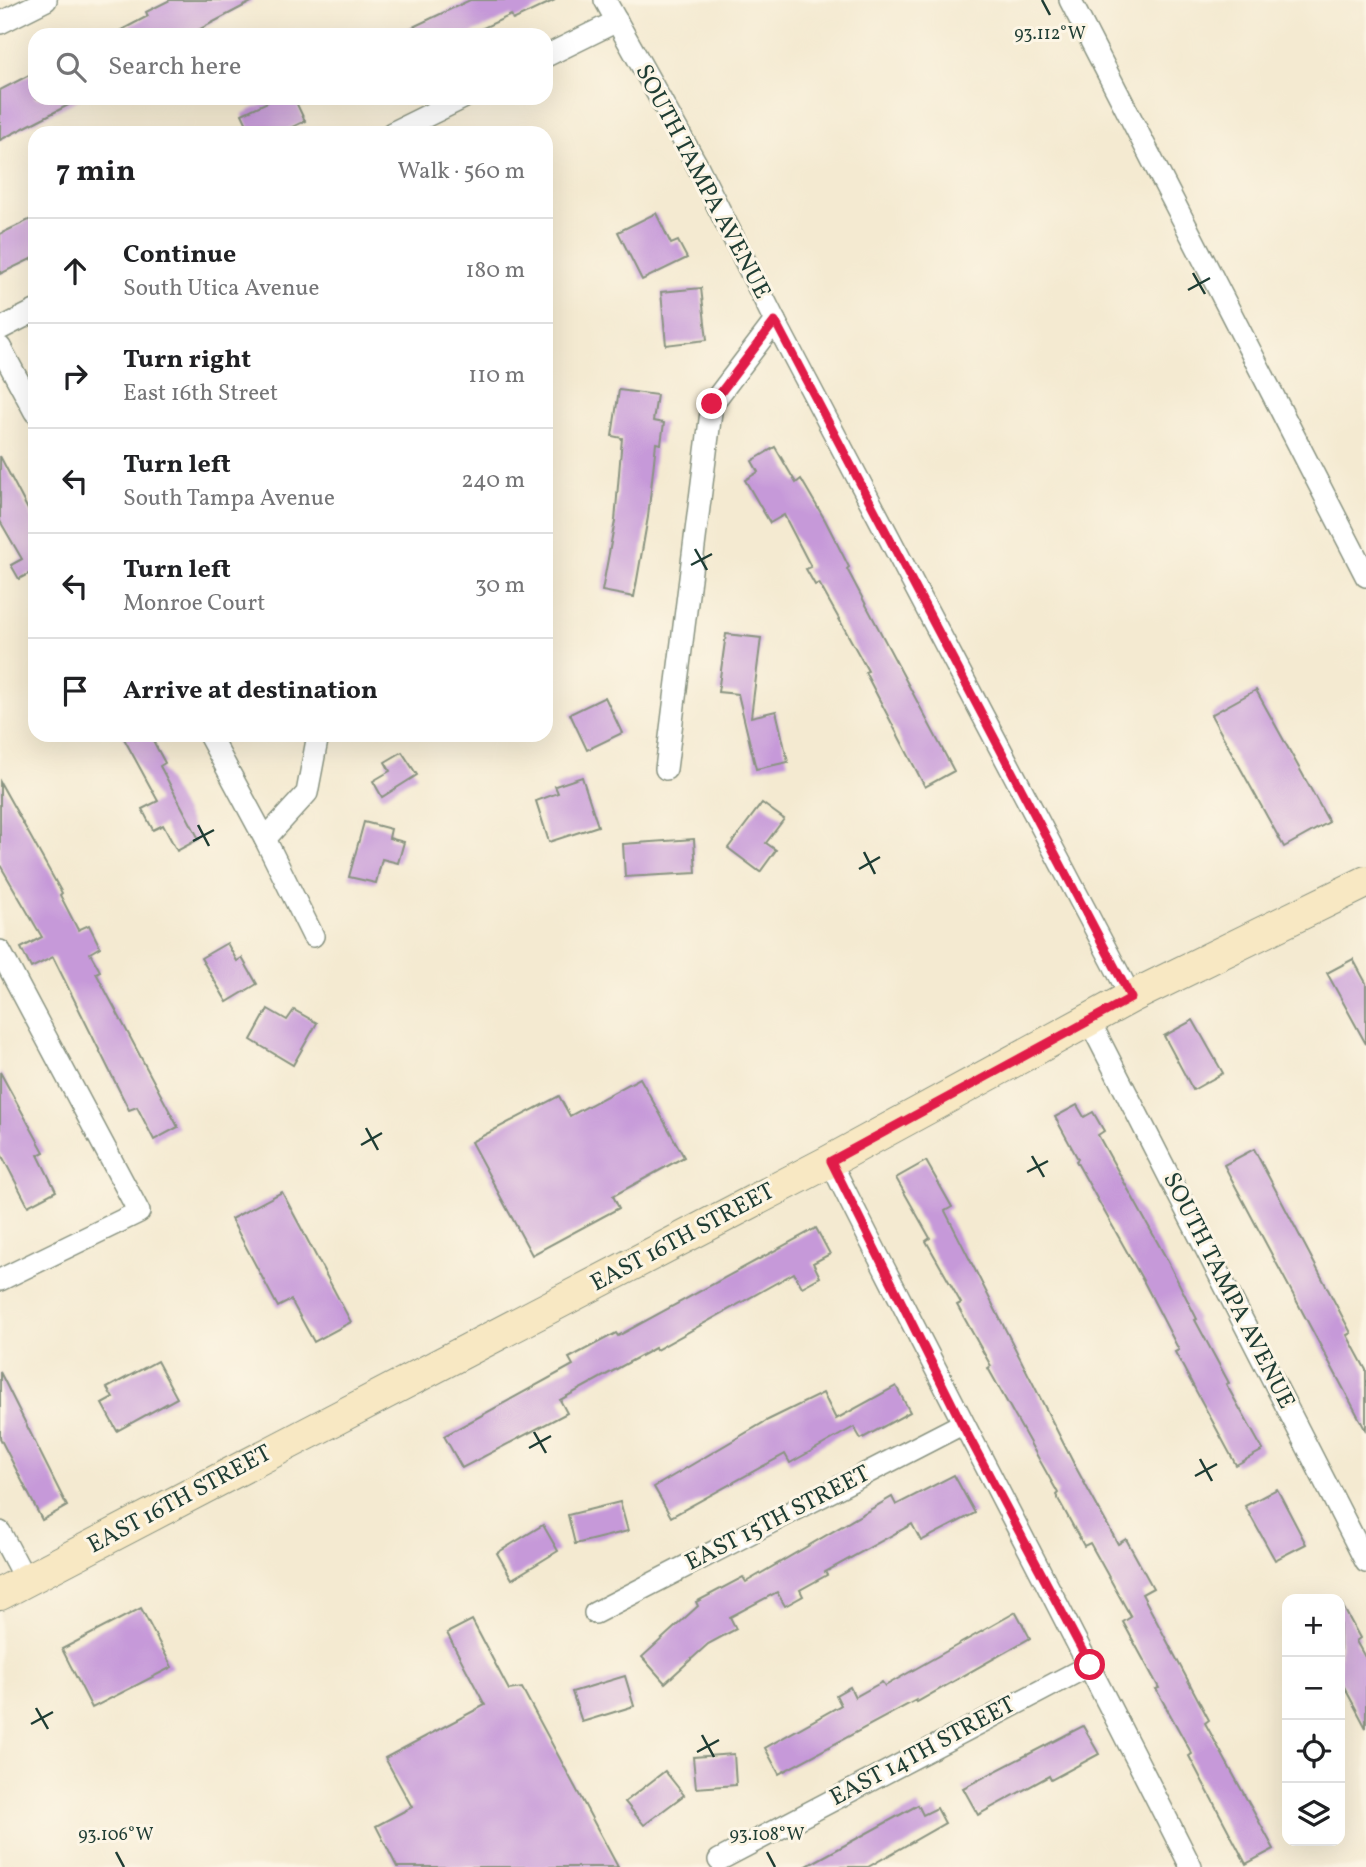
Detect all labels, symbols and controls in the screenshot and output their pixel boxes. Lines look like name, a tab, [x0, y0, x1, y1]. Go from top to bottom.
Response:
text: 93.112°W	[1014, 22, 1086, 47]
search box	[28, 28, 553, 105]
icon: search	[52, 48, 90, 86]
text: Search here	[108, 49, 241, 85]
street label: SOUTH TAMPA AVENUE	[626, 59, 778, 305]
text: 7 min	[56, 151, 136, 193]
text: Walk · 560 m	[397, 156, 525, 188]
text: Continue	[123, 237, 236, 273]
icon: ahead	[56, 252, 94, 290]
text: 180 m	[466, 255, 525, 287]
text: South Utica Avenue	[123, 273, 319, 305]
text: Turn right	[123, 342, 251, 378]
icon: right	[56, 357, 94, 395]
text: 110 m	[468, 360, 525, 392]
text: East 16th Street	[123, 378, 278, 410]
route end	[696, 388, 727, 419]
text: Turn left	[123, 447, 231, 483]
icon: left	[56, 462, 94, 500]
text: 240 m	[461, 465, 525, 497]
text: South Tampa Avenue	[123, 483, 335, 515]
text: Turn left	[123, 552, 231, 588]
icon: left	[56, 567, 94, 605]
text: 30 m	[475, 570, 525, 602]
text: Monroe Court	[123, 588, 265, 620]
icon: arrive	[56, 672, 94, 710]
text: Arrive at destination	[123, 673, 378, 709]
street label: SOUTH TAMPA AVENUE	[1154, 1167, 1302, 1415]
street label: EAST 16TH STREET	[585, 1175, 781, 1301]
street label: EAST 16TH STREET	[82, 1437, 278, 1563]
street label: EAST 15TH STREET	[680, 1458, 876, 1580]
map controls	[1282, 1594, 1345, 1846]
button: +	[1282, 1594, 1345, 1657]
route start	[1074, 1649, 1105, 1680]
button: −	[1282, 1657, 1345, 1720]
street label: EAST 14TH STREET	[824, 1689, 1022, 1815]
button: locate	[1282, 1720, 1345, 1783]
button: layers	[1282, 1783, 1345, 1846]
text: 93.106°W	[78, 1823, 154, 1848]
text: 93.108°W	[729, 1823, 805, 1848]

